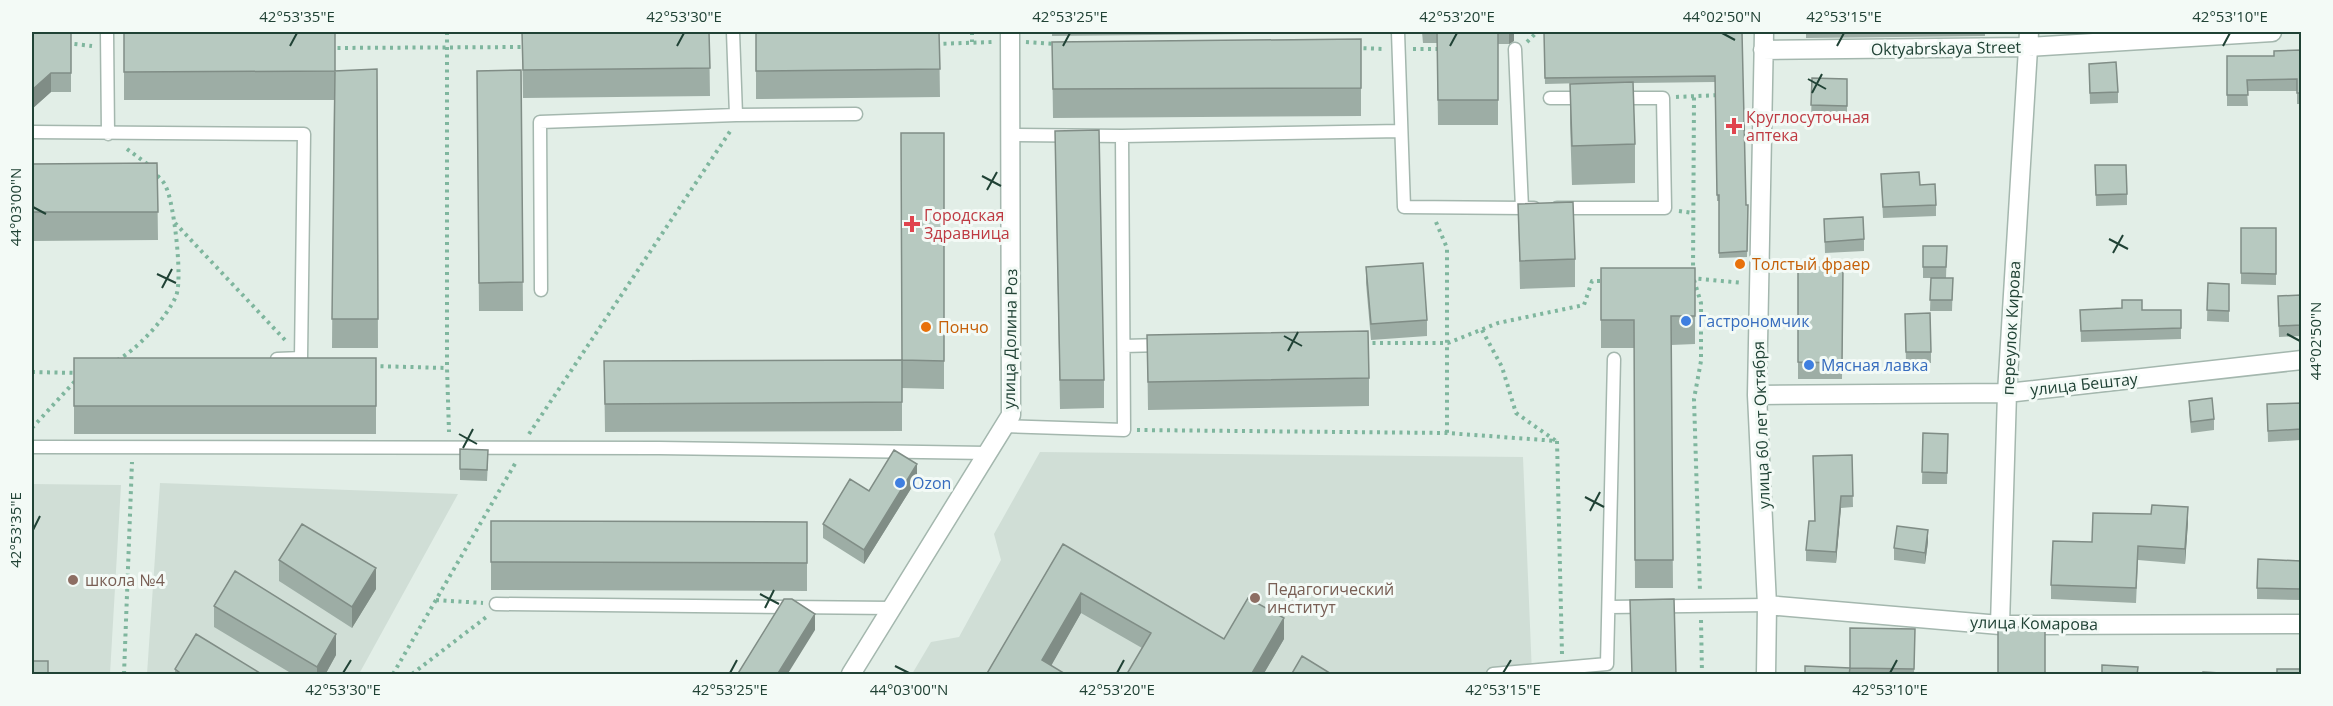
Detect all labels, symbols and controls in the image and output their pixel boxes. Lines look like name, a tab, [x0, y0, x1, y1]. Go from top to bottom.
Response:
text: 42°53'35"E	[259, 6, 335, 26]
text: 42°53'30"E	[646, 6, 722, 26]
text: 42°53'25"E	[1032, 6, 1108, 26]
text: 42°53'20"E	[1419, 6, 1495, 26]
text: 44°02'50"N	[1683, 6, 1761, 26]
text: 42°53'15"E	[1806, 6, 1882, 26]
text: 42°53'10"E	[2192, 6, 2268, 26]
street label: Oktyabrskaya Street	[1871, 36, 2022, 60]
place label: Круглосуточная аптека	[1746, 106, 1870, 146]
marker: Круглосуточная аптека	[1727, 119, 1741, 133]
text: 44°03'00"N	[5, 168, 25, 246]
place label: Городская Здравница	[924, 204, 1010, 244]
marker: Городская Здравница	[905, 217, 919, 231]
place label: Толстый фраер	[1752, 253, 1870, 275]
marker: Толстый фраер	[1733, 257, 1747, 271]
street label: переулок Кирова	[1996, 260, 2026, 396]
street label: улица Долина Роз	[998, 269, 1022, 409]
text: 44°02'50"N	[2305, 302, 2325, 380]
place label: Гастрономчик	[1698, 310, 1810, 332]
marker: Гастрономчик	[1679, 314, 1693, 328]
place label: Пончо	[938, 316, 989, 338]
marker: Пончо	[919, 320, 933, 334]
street label: улица 60 лет Октября	[1747, 341, 1775, 509]
place label: Мясная лавка	[1821, 354, 1928, 376]
marker: Мясная лавка	[1802, 358, 1816, 372]
street label: улица Бештау	[2029, 367, 2140, 401]
place label: Ozon	[912, 472, 951, 494]
marker: Ozon	[893, 476, 907, 490]
text: 42°53'35"E	[5, 492, 25, 568]
place label: школа №4	[85, 569, 165, 591]
marker: школа №4	[66, 573, 80, 587]
place label: Педагогический институт	[1267, 578, 1394, 618]
marker: Педагогический институт	[1248, 591, 1262, 605]
street label: улица Комарова	[1970, 611, 2098, 635]
text: 42°53'30"E	[305, 679, 381, 699]
text: 42°53'25"E	[692, 679, 768, 699]
text: 44°03'00"N	[870, 679, 948, 699]
text: 42°53'20"E	[1079, 679, 1155, 699]
text: 42°53'15"E	[1465, 679, 1541, 699]
text: 42°53'10"E	[1852, 679, 1928, 699]

